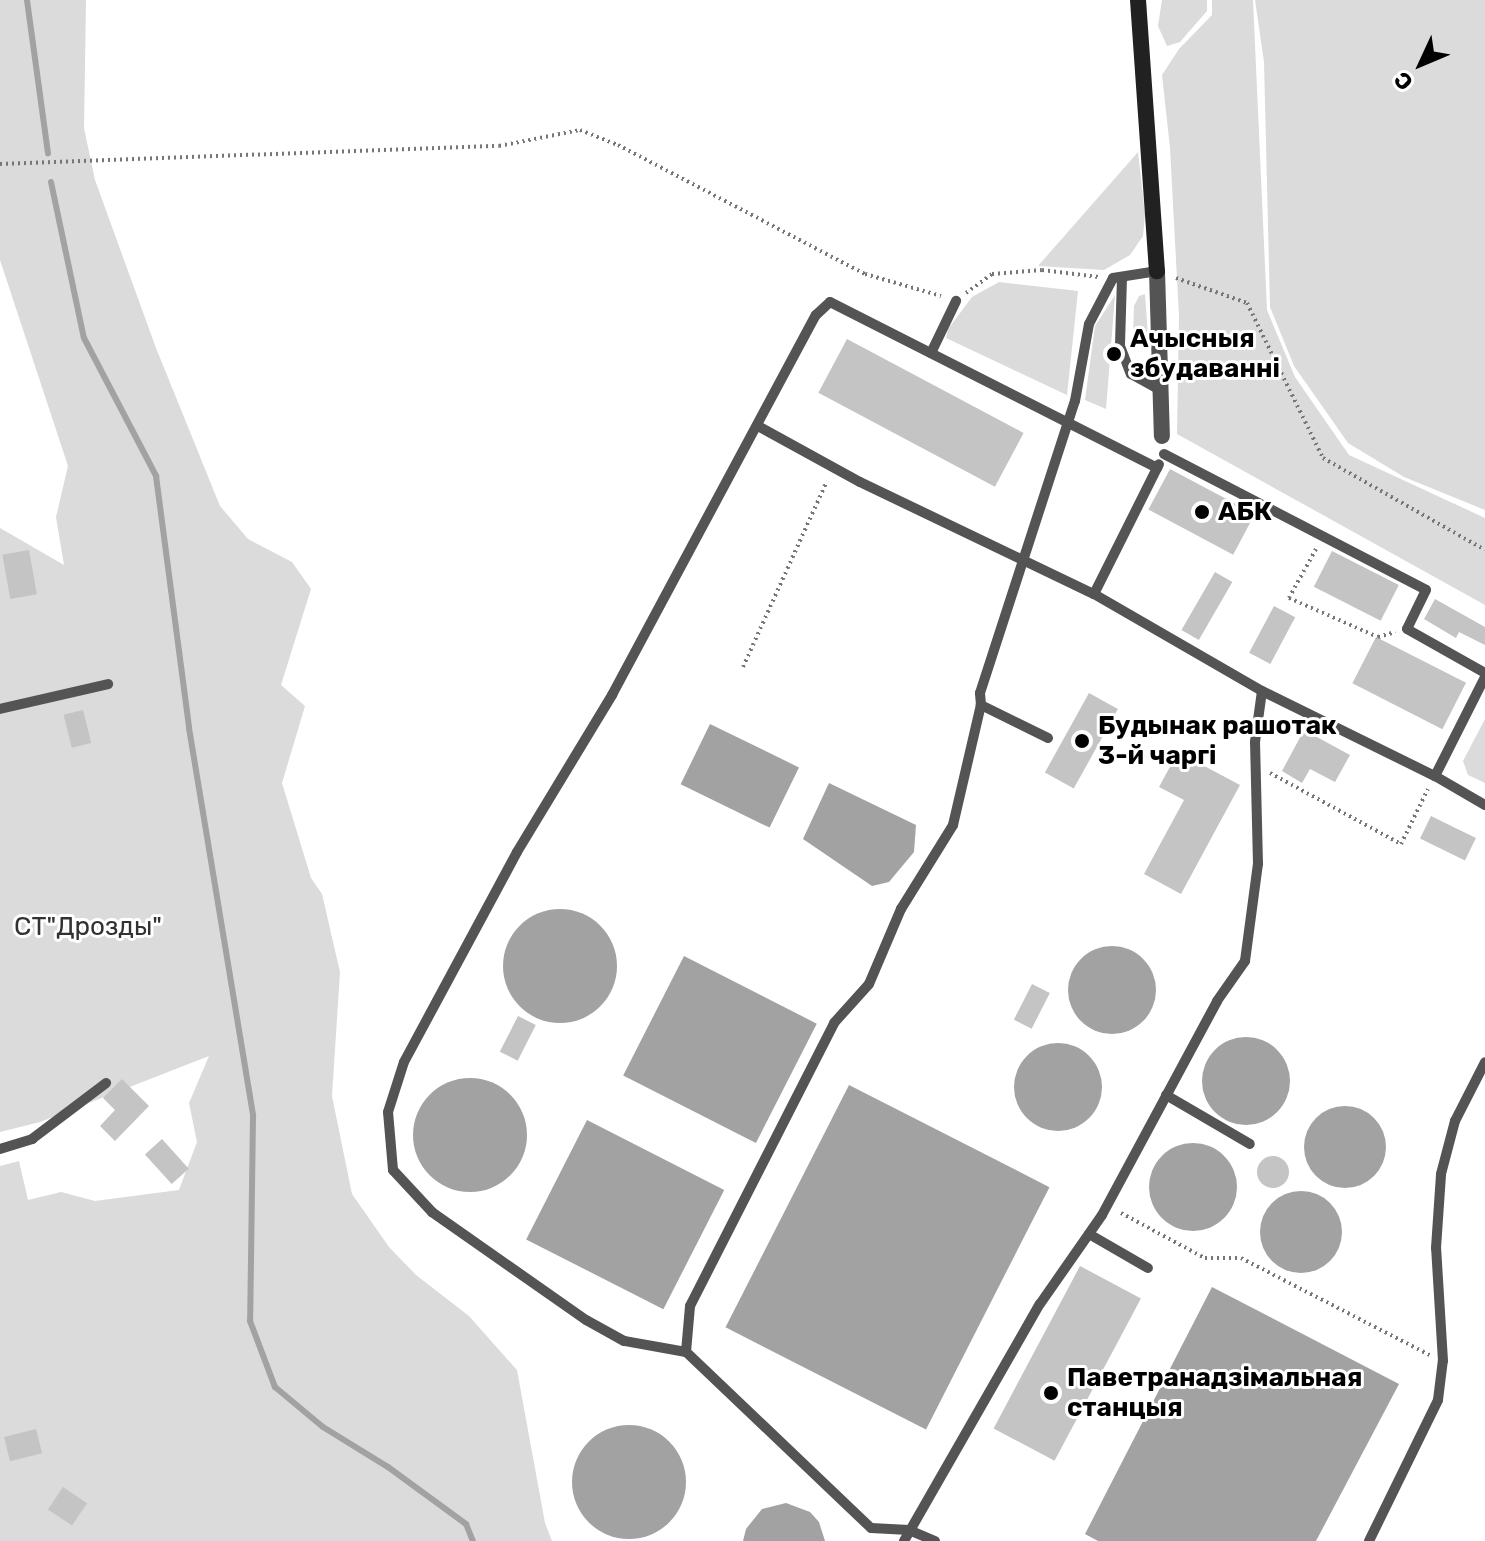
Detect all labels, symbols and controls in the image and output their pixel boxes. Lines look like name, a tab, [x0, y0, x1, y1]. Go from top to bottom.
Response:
north arrow	[1381, 24, 1461, 104]
text: С	[1388, 66, 1418, 96]
place label: Ачысныя збудаванні	[1130, 323, 1280, 384]
marker: Ачысныя збудаванні	[1105, 345, 1123, 363]
place label: АБК	[1218, 496, 1272, 528]
marker: АБК	[1193, 503, 1211, 521]
place label: Будынак рашотак 3-й чаргі	[1098, 710, 1337, 772]
marker: Будынак рашотак 3-й чаргі	[1073, 732, 1091, 750]
park label: СТ"Дрозды"	[14, 911, 162, 943]
place label: Паветранадзімальная станцыя	[1067, 1362, 1362, 1424]
marker: Паветранадзімальная станцыя	[1042, 1384, 1060, 1402]

